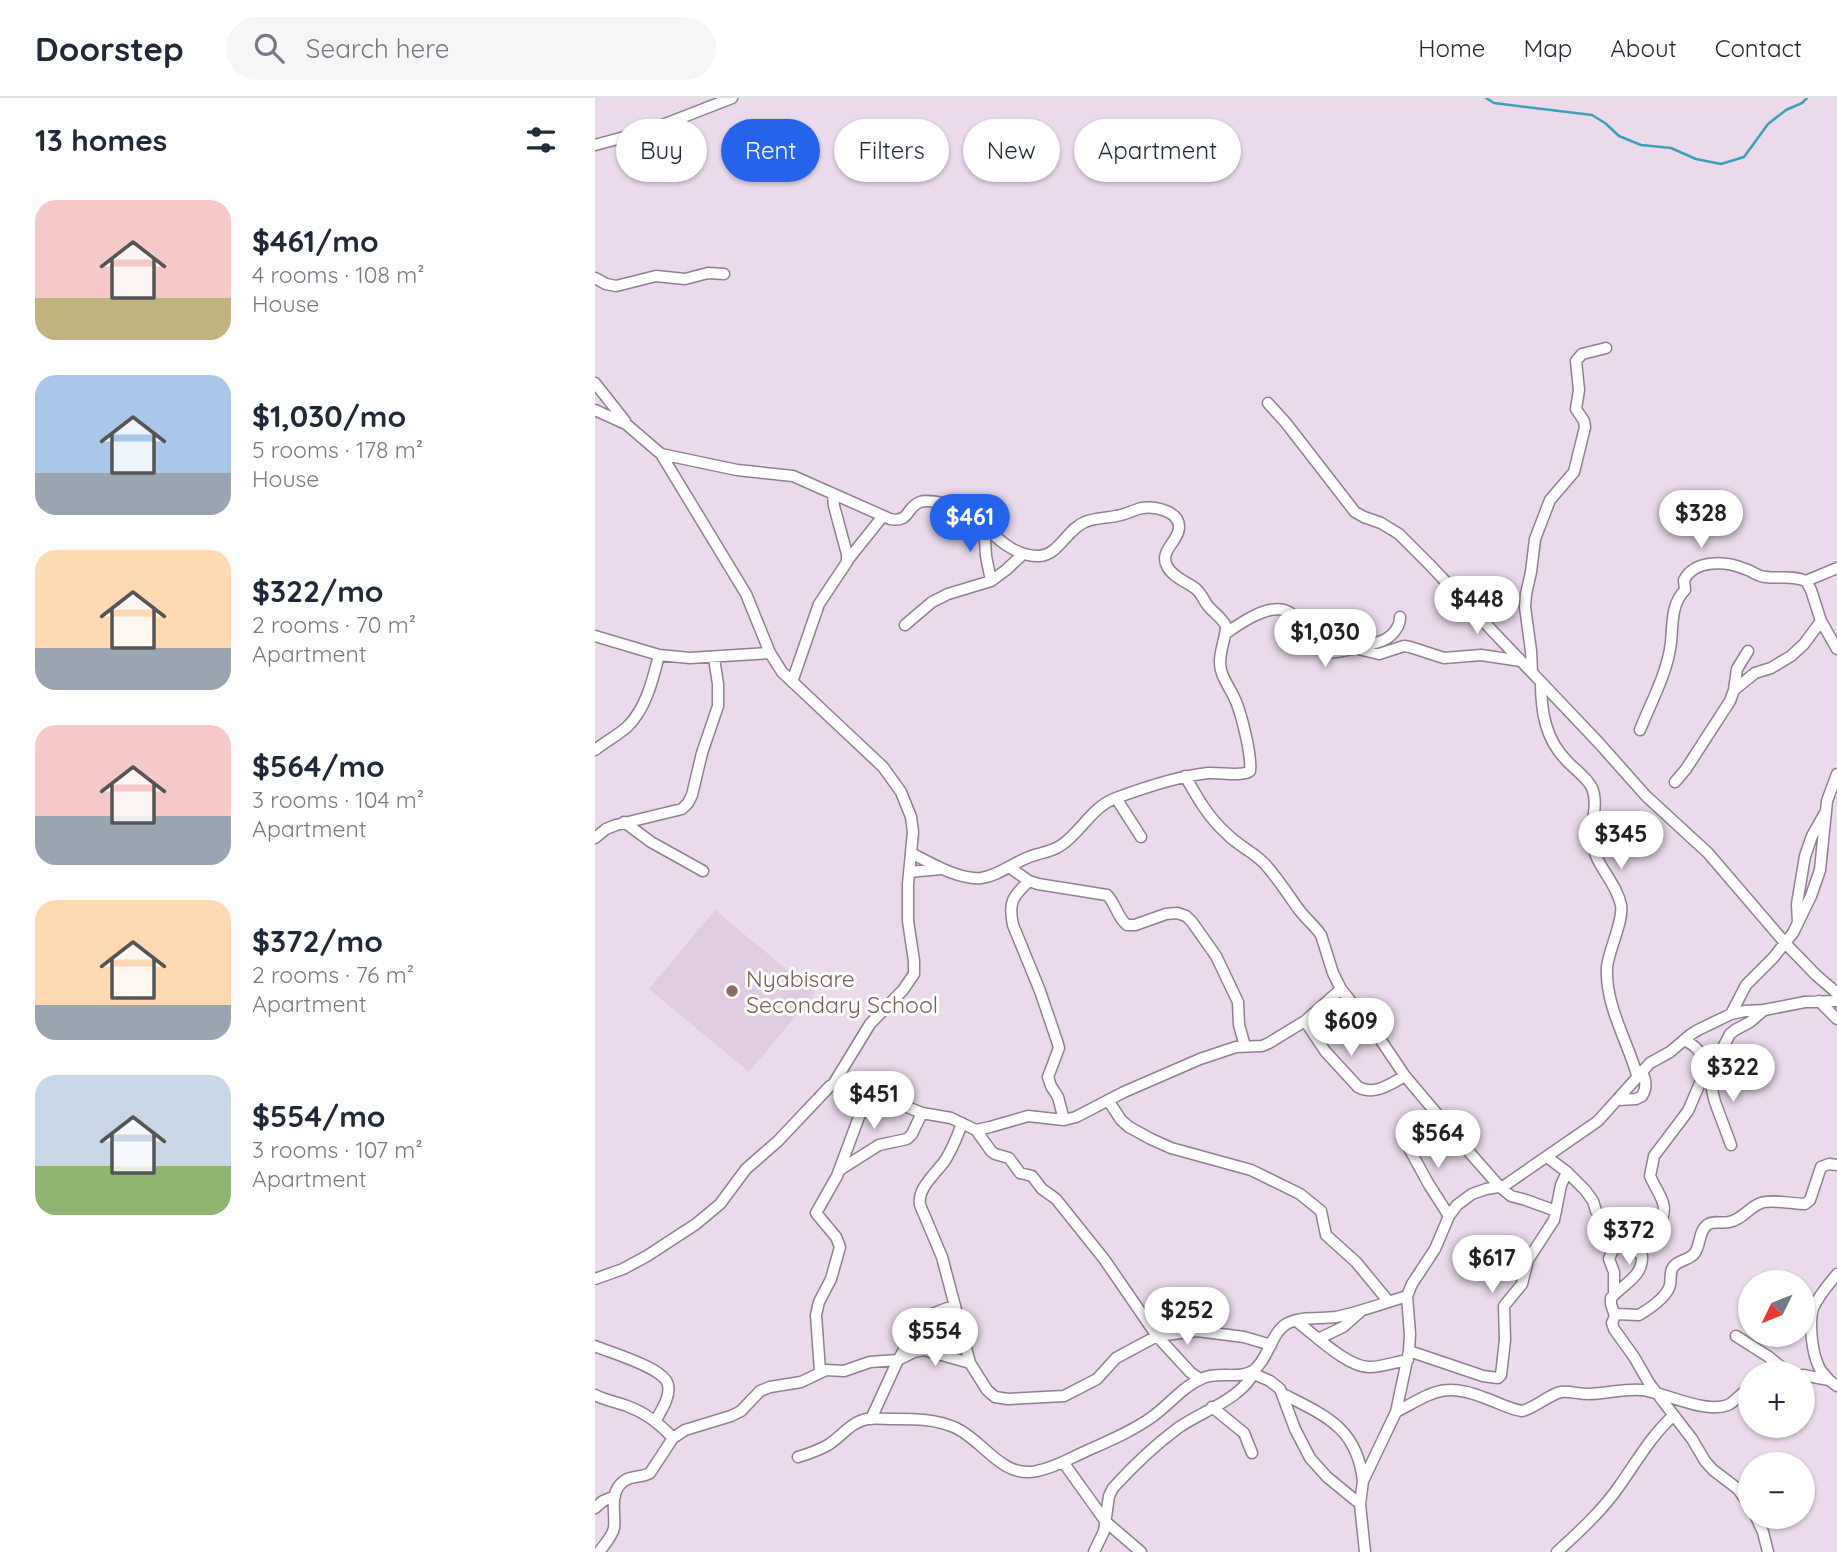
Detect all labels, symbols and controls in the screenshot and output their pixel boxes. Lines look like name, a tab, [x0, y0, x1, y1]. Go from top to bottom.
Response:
search box	[226, 17, 716, 80]
text: Doorstep	[35, 28, 184, 69]
icon: search	[250, 29, 288, 67]
text: Search here	[306, 32, 449, 65]
text: Home	[1418, 33, 1485, 63]
text: Map	[1523, 33, 1572, 63]
text: About	[1610, 33, 1677, 63]
text: Contact	[1715, 33, 1802, 63]
chip: Buy	[616, 119, 707, 182]
chip: Rent	[721, 119, 820, 182]
chip: Filters	[834, 119, 949, 182]
chip: New	[963, 119, 1060, 182]
chip: Apartment	[1074, 119, 1241, 182]
text: 13 homes	[35, 121, 167, 159]
icon: filters	[522, 121, 560, 159]
text: $461/mo	[252, 222, 379, 260]
icon: home	[91, 228, 175, 312]
text: 4 rooms · 108 m²	[252, 260, 425, 289]
text: House	[252, 289, 319, 318]
text: $1,030/mo	[252, 397, 406, 435]
icon: home	[91, 403, 175, 487]
text: 5 rooms · 178 m²	[252, 435, 423, 464]
text: House	[252, 464, 319, 493]
pin: $328	[1660, 490, 1742, 550]
pin: $461	[929, 494, 1011, 554]
text: $328	[1675, 498, 1727, 527]
text: $461	[946, 502, 994, 531]
text: $322/mo	[252, 572, 384, 610]
pin: $448	[1436, 576, 1518, 636]
icon: home	[91, 578, 175, 662]
text: $448	[1450, 584, 1504, 613]
text: 2 rooms · 70 m²	[252, 610, 416, 639]
pin: $1,030	[1268, 610, 1382, 669]
text: $1,030	[1290, 617, 1360, 646]
text: Apartment	[252, 639, 366, 668]
text: $564/mo	[252, 747, 385, 785]
icon: home	[91, 753, 175, 837]
text: 3 rooms · 104 m²	[252, 785, 424, 814]
pin: $345	[1580, 812, 1662, 871]
text: Apartment	[252, 814, 366, 843]
text: $345	[1595, 819, 1647, 848]
text: $372/mo	[252, 922, 383, 960]
icon: home	[91, 928, 175, 1012]
text: 2 rooms · 76 m²	[252, 960, 414, 989]
place label: Nyabisare Secondary School	[746, 964, 938, 1019]
marker: Nyabisare Secondary School	[724, 983, 740, 999]
text: Apartment	[252, 989, 366, 1018]
pin: $609	[1310, 998, 1392, 1058]
text: $609	[1324, 1006, 1378, 1035]
pin: $322	[1692, 1044, 1774, 1104]
text: $322	[1707, 1052, 1759, 1081]
pin: $451	[833, 1072, 915, 1131]
text: $451	[849, 1079, 899, 1108]
text: $554/mo	[252, 1097, 386, 1135]
icon: home	[91, 1103, 175, 1187]
pin: $564	[1397, 1110, 1479, 1170]
text: $564	[1411, 1118, 1465, 1147]
text: 3 rooms · 107 m²	[252, 1135, 423, 1164]
text: Apartment	[252, 1164, 366, 1193]
pin: $372	[1588, 1208, 1670, 1267]
text: $372	[1603, 1215, 1655, 1244]
pin: $617	[1451, 1236, 1533, 1295]
text: $617	[1468, 1243, 1516, 1272]
north arrow	[1738, 1270, 1815, 1348]
map controls	[1738, 1270, 1815, 1529]
pin: $252	[1146, 1288, 1228, 1347]
text: $252	[1160, 1295, 1214, 1324]
pin: $554	[894, 1308, 976, 1368]
text: $554	[908, 1316, 962, 1345]
button: +	[1738, 1361, 1815, 1438]
button: −	[1738, 1452, 1815, 1529]

